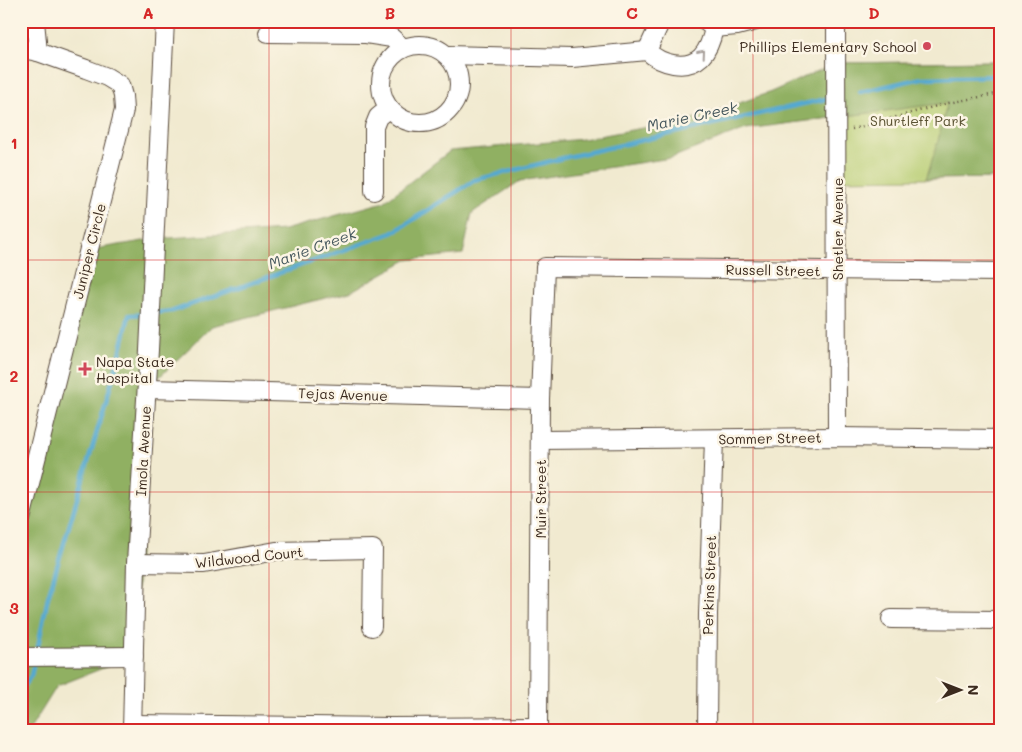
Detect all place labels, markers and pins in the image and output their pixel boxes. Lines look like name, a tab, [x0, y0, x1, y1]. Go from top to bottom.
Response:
place label: Phillips Elementary School	[739, 37, 917, 56]
marker: Phillips Elementary School	[921, 40, 933, 52]
place label: Napa State Hospital	[96, 352, 174, 387]
marker: Napa State Hospital	[78, 362, 92, 376]

